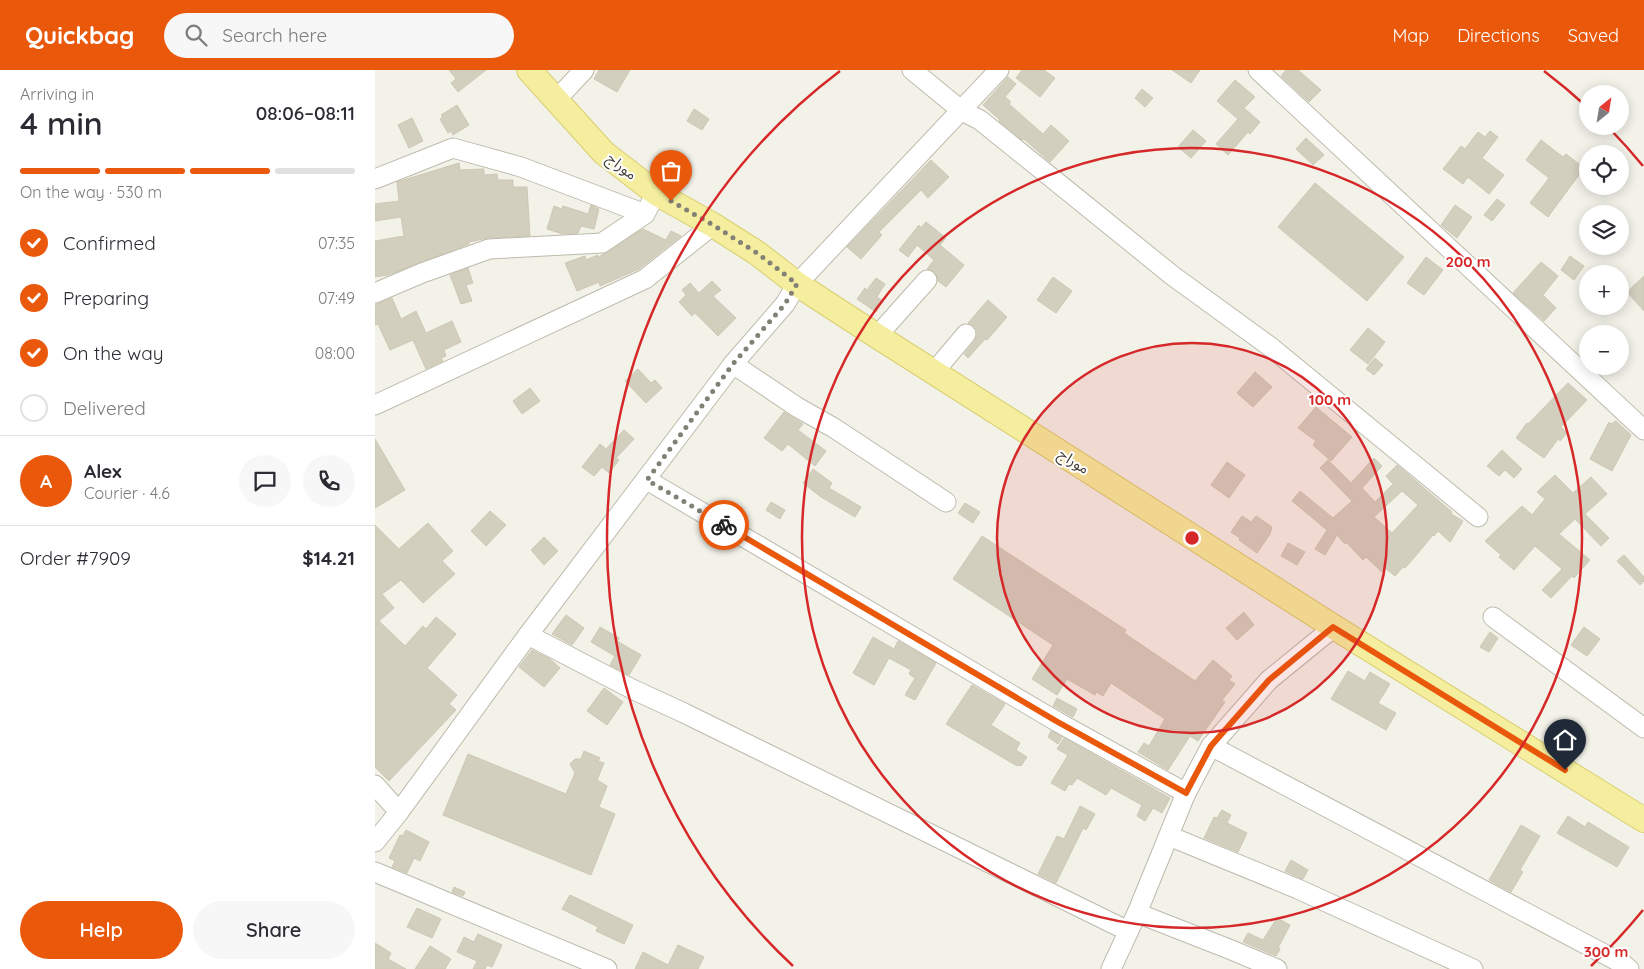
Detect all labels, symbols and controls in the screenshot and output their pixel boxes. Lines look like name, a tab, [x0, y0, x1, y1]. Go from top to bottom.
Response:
search box	[164, 13, 514, 58]
text: Quickbag	[25, 20, 134, 50]
icon: search	[182, 21, 210, 49]
text: Search here	[222, 23, 327, 47]
text: Map	[1392, 24, 1429, 47]
text: Directions	[1457, 24, 1540, 47]
text: Saved	[1568, 24, 1619, 47]
text: Arriving in	[20, 84, 94, 104]
north arrow	[1579, 85, 1629, 135]
map controls	[1579, 85, 1629, 375]
text: 08:06–08:11	[256, 101, 355, 125]
text: 4 min	[20, 103, 103, 143]
button: locate	[1579, 145, 1629, 195]
street label: موراج	[601, 148, 641, 186]
pin	[650, 150, 692, 201]
icon: bag	[657, 157, 685, 185]
text: On the way · 530 m	[20, 182, 162, 202]
button: layers	[1579, 205, 1629, 255]
icon: check	[20, 229, 48, 257]
text: Confirmed	[63, 231, 156, 255]
text: 07:35	[318, 233, 355, 253]
text: 200 m	[1446, 252, 1491, 271]
button: +	[1579, 265, 1629, 315]
icon: check	[20, 284, 48, 312]
text: Preparing	[63, 286, 149, 310]
text: 07:49	[318, 288, 355, 308]
button: −	[1579, 325, 1629, 375]
icon: check	[20, 339, 48, 367]
text: On the way	[63, 341, 164, 365]
text: 08:00	[315, 343, 355, 363]
text: 100 m	[1309, 390, 1351, 409]
text: Delivered	[63, 396, 146, 420]
street label: موراج	[1053, 444, 1093, 481]
button: chat	[239, 455, 291, 507]
button: phone	[303, 455, 355, 507]
text: Alex	[84, 459, 122, 483]
text: A	[40, 469, 52, 493]
text: Courier · 4.6	[84, 483, 170, 503]
courier	[699, 500, 749, 550]
icon: bike	[710, 511, 738, 539]
centre of rings	[1183, 529, 1201, 547]
text: Order #7909	[20, 546, 131, 570]
text: $14.21	[302, 546, 355, 570]
pin	[1544, 719, 1586, 770]
icon: home	[1551, 726, 1579, 754]
button: Help	[20, 901, 183, 959]
button: Share	[193, 901, 355, 959]
text: 300 m	[1584, 942, 1628, 961]

